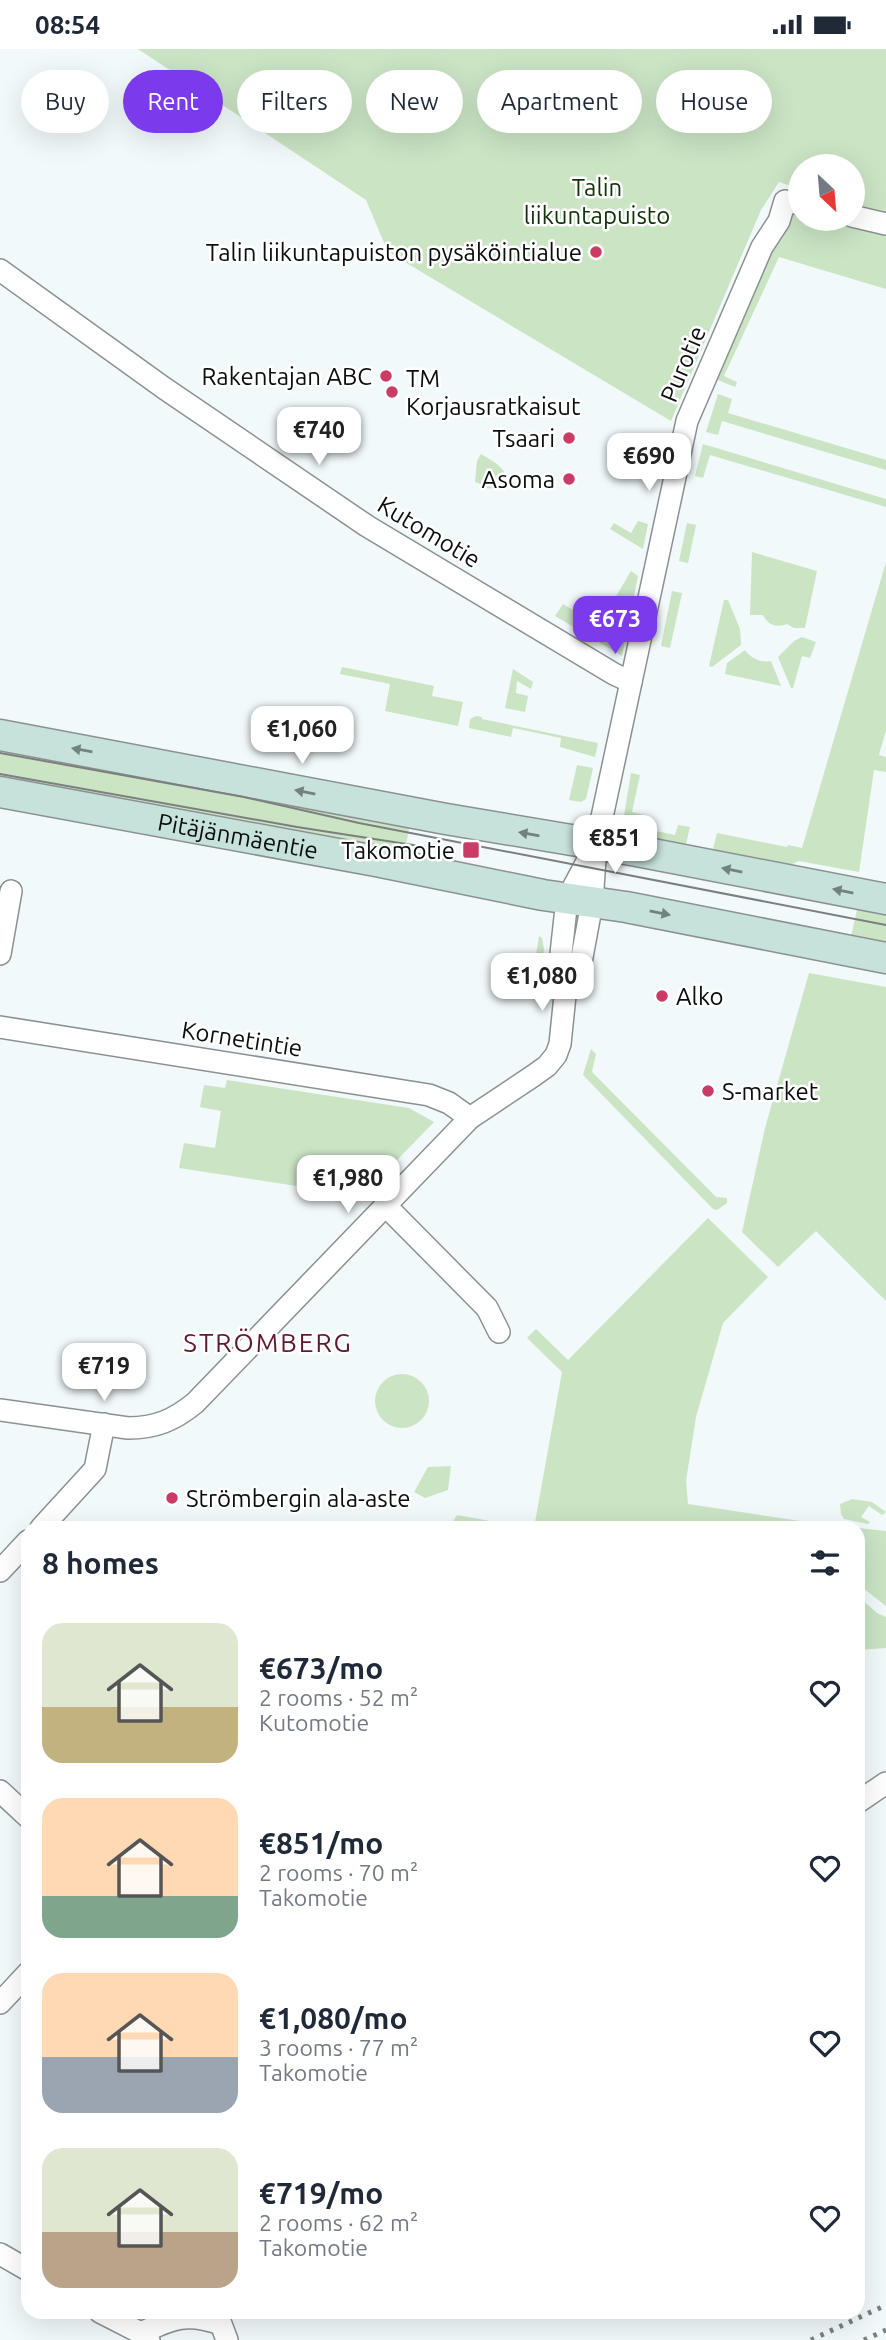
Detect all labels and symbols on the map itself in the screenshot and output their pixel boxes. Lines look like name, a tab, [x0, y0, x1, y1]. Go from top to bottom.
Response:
north arrow	[788, 154, 864, 231]
park label: Talin liikuntapuisto	[524, 174, 670, 229]
place label: Talin liikuntapuiston pysäköintialue	[206, 239, 582, 266]
marker: Talin liikuntapuiston pysäköintialue	[588, 244, 604, 260]
street label: Purotie	[655, 322, 711, 406]
place label: Rakentajan ABC	[201, 363, 372, 390]
place label: TM Korjausratkaisut	[406, 365, 581, 420]
marker: Rakentajan ABC	[378, 368, 394, 384]
marker: TM Korjausratkaisut	[384, 384, 400, 400]
pin: €740	[278, 407, 360, 467]
place label: Tsaari	[493, 425, 555, 452]
marker: Tsaari	[561, 430, 577, 446]
pin: €690	[608, 433, 690, 493]
place label: Asoma	[482, 466, 555, 493]
marker: Asoma	[561, 471, 577, 487]
street label: Kutomotie	[373, 491, 485, 573]
pin: €673	[574, 597, 656, 656]
pin: €1,060	[245, 707, 359, 766]
one-way arrow	[71, 744, 93, 755]
one-way arrow	[294, 786, 316, 797]
street label: Pitäjänmäentie	[156, 808, 320, 864]
pin: €851	[574, 815, 656, 875]
one-way arrow	[518, 828, 540, 839]
place label: Takomotie	[341, 837, 455, 864]
marker: Takomotie	[461, 840, 481, 860]
one-way arrow	[721, 864, 743, 875]
one-way arrow	[832, 885, 854, 896]
one-way arrow	[649, 908, 671, 919]
pin: €1,080	[485, 953, 599, 1013]
place label: Alko	[676, 983, 724, 1010]
marker: Alko	[654, 988, 670, 1004]
street label: Kornetintie	[180, 1016, 304, 1062]
place label: S-market	[722, 1078, 819, 1105]
marker: S-market	[700, 1083, 716, 1099]
pin: €1,980	[291, 1155, 405, 1215]
district label: STRÖMBERG	[183, 1328, 353, 1357]
pin: €719	[63, 1343, 145, 1403]
place label: Strömbergin ala-aste	[186, 1485, 410, 1512]
marker: Strömbergin ala-aste	[164, 1490, 180, 1506]

